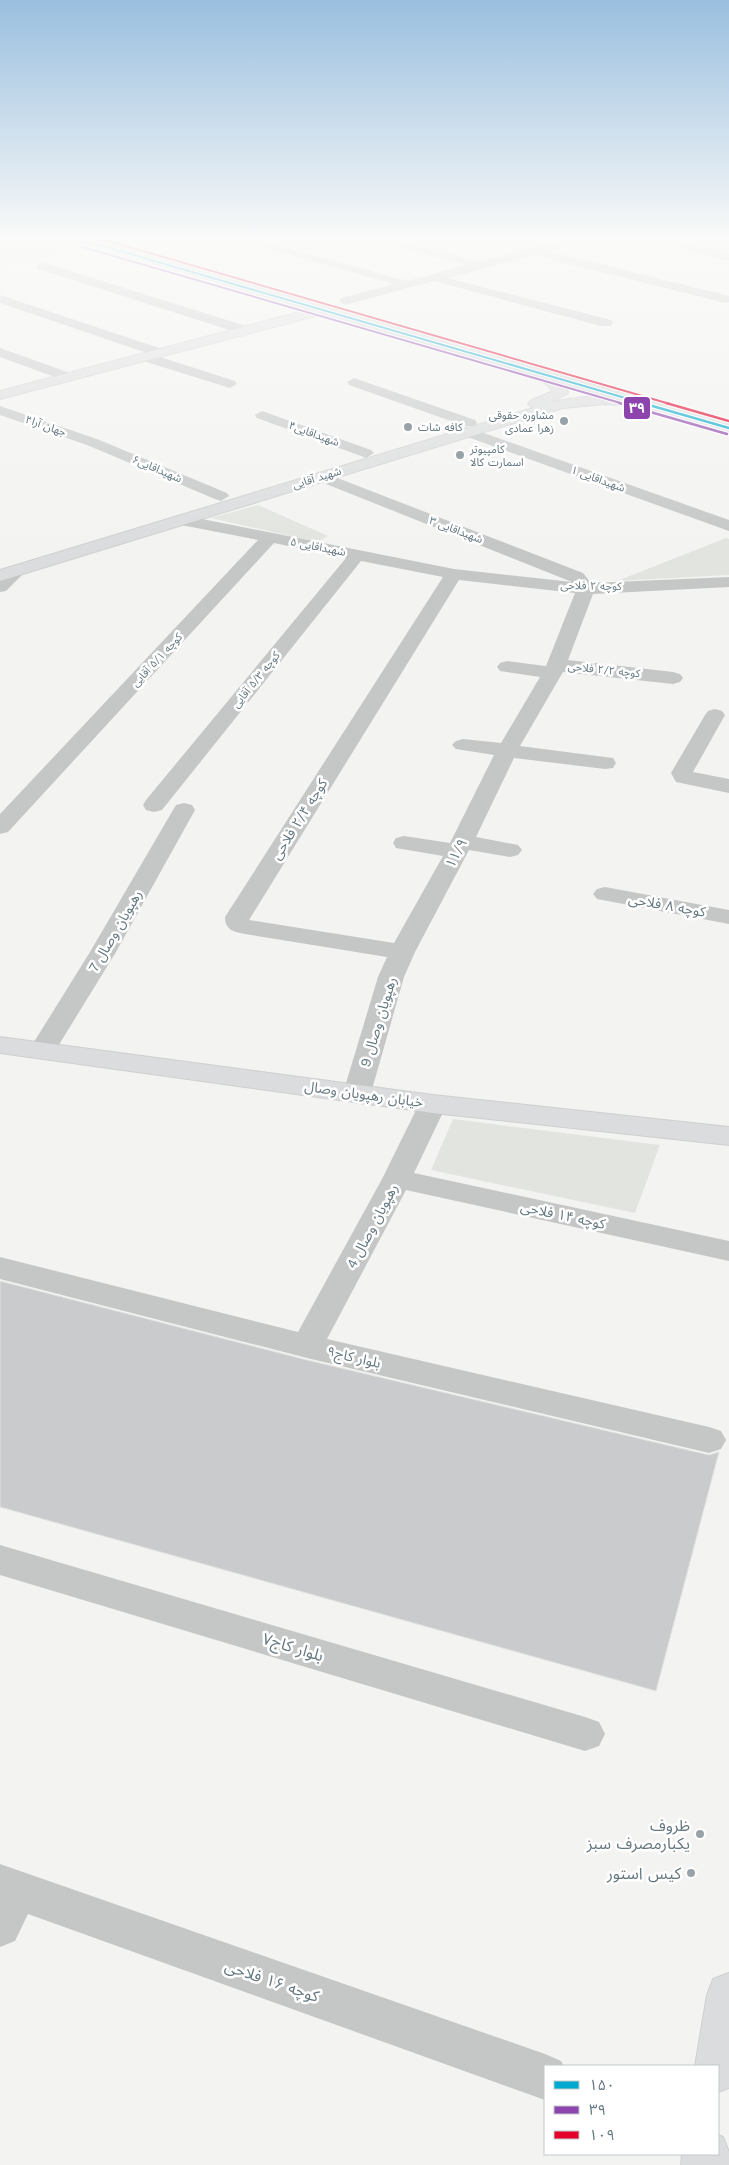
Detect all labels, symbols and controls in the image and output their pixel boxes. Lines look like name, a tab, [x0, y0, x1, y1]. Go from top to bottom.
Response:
line badge: ۳۹	[623, 396, 651, 420]
text: ۳۹	[629, 400, 645, 416]
place label: مشاوره حقوقی زهرا عمادی	[489, 409, 554, 435]
street label: جهان آرا۳	[24, 413, 68, 439]
marker: مشاوره حقوقی زهرا عمادی	[558, 415, 570, 427]
street label: شهیداقایی۴	[287, 419, 341, 449]
marker: کافه شات	[402, 421, 414, 433]
place label: کافه شات	[418, 421, 463, 434]
place label: کامپیوتر اسمارت کالا	[469, 443, 524, 469]
marker: کامپیوتر اسمارت کالا	[454, 449, 466, 461]
street label: شهیداقایی۶	[130, 453, 184, 485]
street label: ۱ شهیداقایی	[569, 463, 627, 495]
street label: شهید آقایی	[291, 464, 343, 492]
street label: ۳ شهیداقایی	[427, 514, 485, 546]
street label: ۵ شهیداقایی	[289, 535, 347, 559]
street label: کوچه ۲ فلاحی	[560, 579, 622, 594]
street label: کوچه ۵/۱ آقایی	[129, 630, 186, 690]
street label: کوچه ۵/۳ آقایی	[229, 649, 284, 711]
street label: کوچه ۲/۲ فلاحی	[567, 660, 641, 681]
street label: کوچه ۲/۴ فلاحی	[268, 775, 332, 863]
street label: ۱۱/۹	[442, 836, 470, 870]
street label: 7 رهپویان وصال	[85, 887, 147, 976]
street label: کوچه ۸ فلاحی	[627, 890, 707, 922]
street label: 9 رهپویان وصال	[357, 975, 401, 1070]
street label: خیابان رهپویان وصال	[303, 1078, 424, 1112]
street label: 4 رهپویان وصال	[343, 1181, 403, 1272]
street label: کوچه ۱۴ فلاحی	[519, 1198, 607, 1234]
street label: بلوار کاج۹	[325, 1343, 383, 1374]
street label: بلوار کاج۷	[259, 1629, 326, 1668]
place label: ظروف یکبارمصرف سبز	[586, 1816, 690, 1853]
marker: ظروف یکبارمصرف سبز	[694, 1828, 706, 1840]
place label: کیس استور	[606, 1864, 681, 1883]
marker: کیس استور	[685, 1867, 697, 1879]
street label: کوچه ۱۶ فلاحی	[222, 1956, 322, 2007]
legend	[544, 2065, 719, 2155]
text: ۱۵۰	[589, 2076, 615, 2094]
text: ۳۹	[589, 2101, 606, 2119]
text: ۱۰۹	[589, 2126, 615, 2144]

